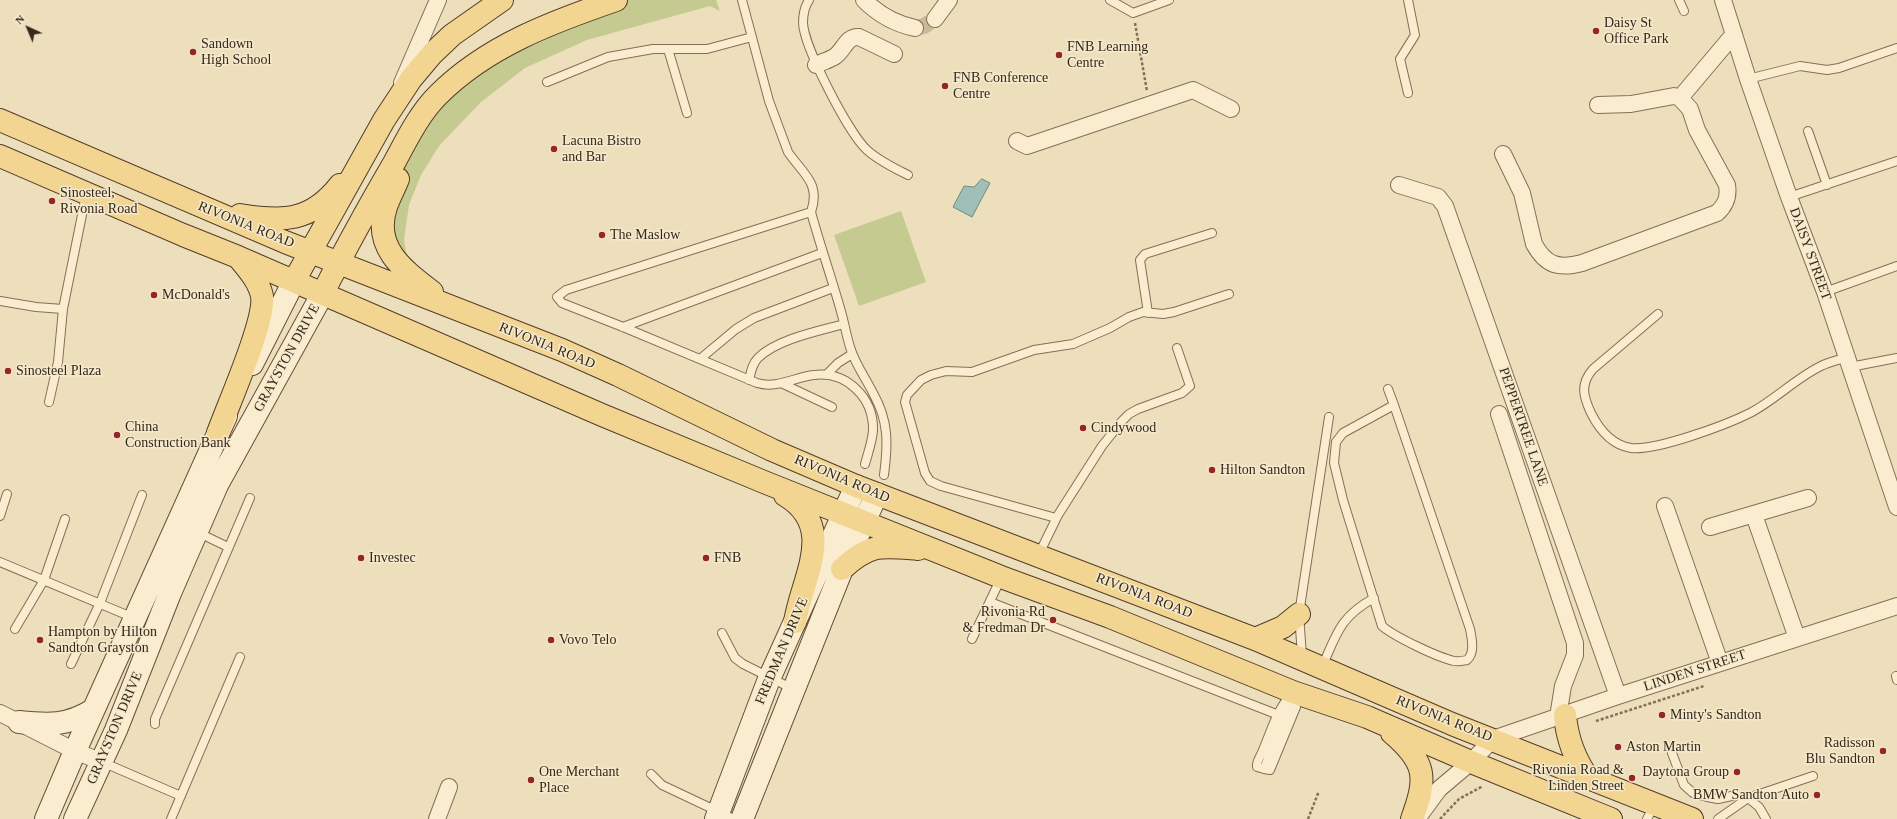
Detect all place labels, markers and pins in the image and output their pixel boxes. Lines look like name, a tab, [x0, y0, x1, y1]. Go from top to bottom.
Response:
place label: Daisy St Office Park	[1604, 15, 1669, 48]
marker: Daisy St Office Park	[1591, 26, 1601, 36]
place label: Sandown High School	[201, 36, 271, 68]
place label: FNB Learning Centre	[1067, 39, 1148, 72]
marker: Sandown High School	[188, 47, 198, 57]
marker: FNB Learning Centre	[1054, 50, 1064, 60]
place label: FNB Conference Centre	[953, 70, 1048, 102]
marker: FNB Conference Centre	[940, 81, 950, 91]
place label: Lacuna Bistro and Bar	[562, 133, 641, 166]
marker: Lacuna Bistro and Bar	[549, 144, 559, 154]
place label: Sinosteel, Rivonia Road	[60, 185, 137, 218]
marker: Sinosteel, Rivonia Road	[47, 196, 57, 206]
place label: The Maslow	[610, 227, 680, 243]
marker: The Maslow	[597, 230, 607, 240]
place label: McDonald's	[162, 287, 230, 303]
marker: McDonald's	[149, 290, 159, 300]
place label: Sinosteel Plaza	[16, 363, 101, 379]
marker: Sinosteel Plaza	[3, 366, 13, 376]
place label: China Construction Bank	[125, 419, 230, 452]
place label: Cindywood	[1091, 420, 1156, 436]
marker: Cindywood	[1078, 423, 1088, 433]
marker: China Construction Bank	[112, 430, 122, 440]
place label: Hilton Sandton	[1220, 462, 1305, 478]
marker: Hilton Sandton	[1207, 465, 1217, 475]
place label: Investec	[369, 550, 416, 566]
place label: FNB	[714, 550, 741, 566]
marker: Investec	[356, 553, 366, 563]
marker: FNB	[701, 553, 711, 563]
place label: Rivonia Rd & Fredman Dr	[963, 604, 1045, 636]
marker: Rivonia Rd & Fredman Dr	[1048, 615, 1058, 625]
place label: Hampton by Hilton Sandton Grayston	[48, 624, 157, 656]
place label: Vovo Telo	[559, 632, 616, 648]
marker: Hampton by Hilton Sandton Grayston	[35, 635, 45, 645]
marker: Vovo Telo	[546, 635, 556, 645]
place label: Minty's Sandton	[1670, 707, 1762, 723]
marker: Minty's Sandton	[1657, 710, 1667, 720]
place label: Radisson Blu Sandton	[1805, 735, 1875, 768]
place label: Aston Martin	[1626, 739, 1701, 755]
marker: Aston Martin	[1613, 742, 1623, 752]
marker: Radisson Blu Sandton	[1878, 746, 1888, 756]
place label: Rivonia Road & Linden Street	[1532, 762, 1624, 794]
place label: One Merchant Place	[539, 764, 619, 796]
place label: Daytona Group	[1642, 764, 1729, 780]
marker: Daytona Group	[1732, 767, 1742, 777]
marker: Rivonia Road & Linden Street	[1627, 773, 1637, 783]
marker: One Merchant Place	[526, 775, 536, 785]
place label: BMW Sandton Auto	[1693, 787, 1809, 803]
marker: BMW Sandton Auto	[1812, 790, 1822, 800]

